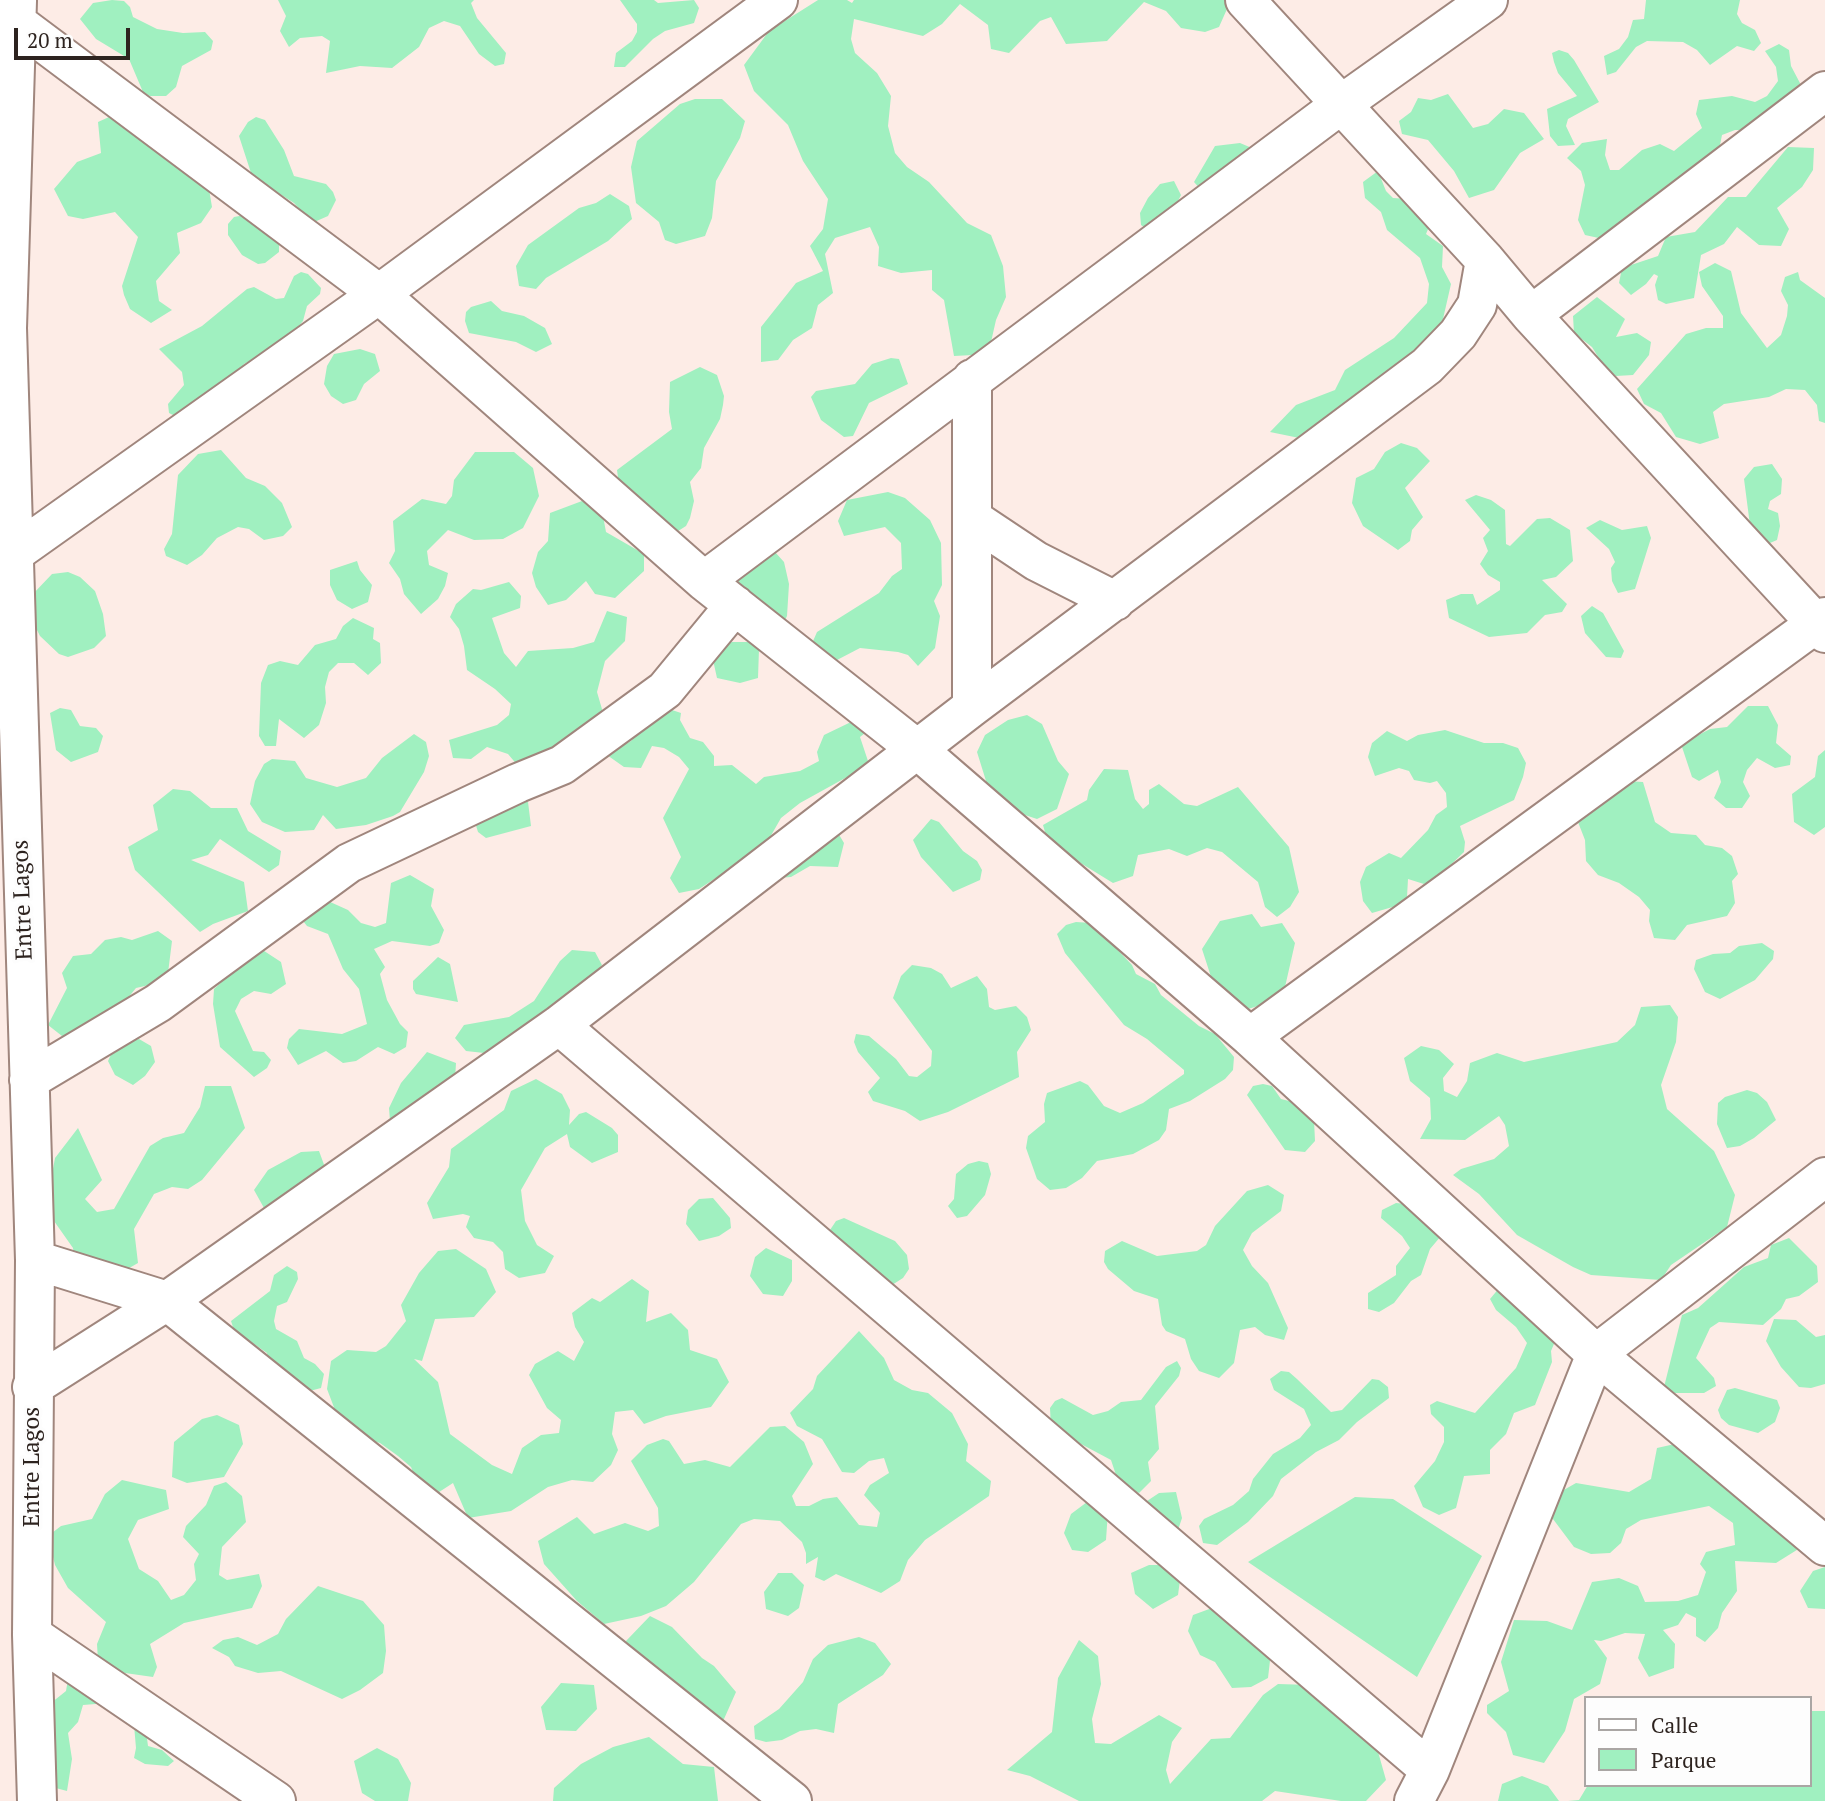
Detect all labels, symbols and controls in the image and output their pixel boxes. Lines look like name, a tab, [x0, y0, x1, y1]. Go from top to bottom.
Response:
scale bar	[18, 14, 133, 58]
text: 20 m	[27, 26, 73, 54]
street label: Entre Lagos	[7, 839, 39, 961]
street label: Entre Lagos	[18, 1407, 46, 1527]
legend	[1584, 1696, 1811, 1787]
text: Calle	[1651, 1711, 1698, 1739]
text: Parque	[1651, 1746, 1716, 1774]

